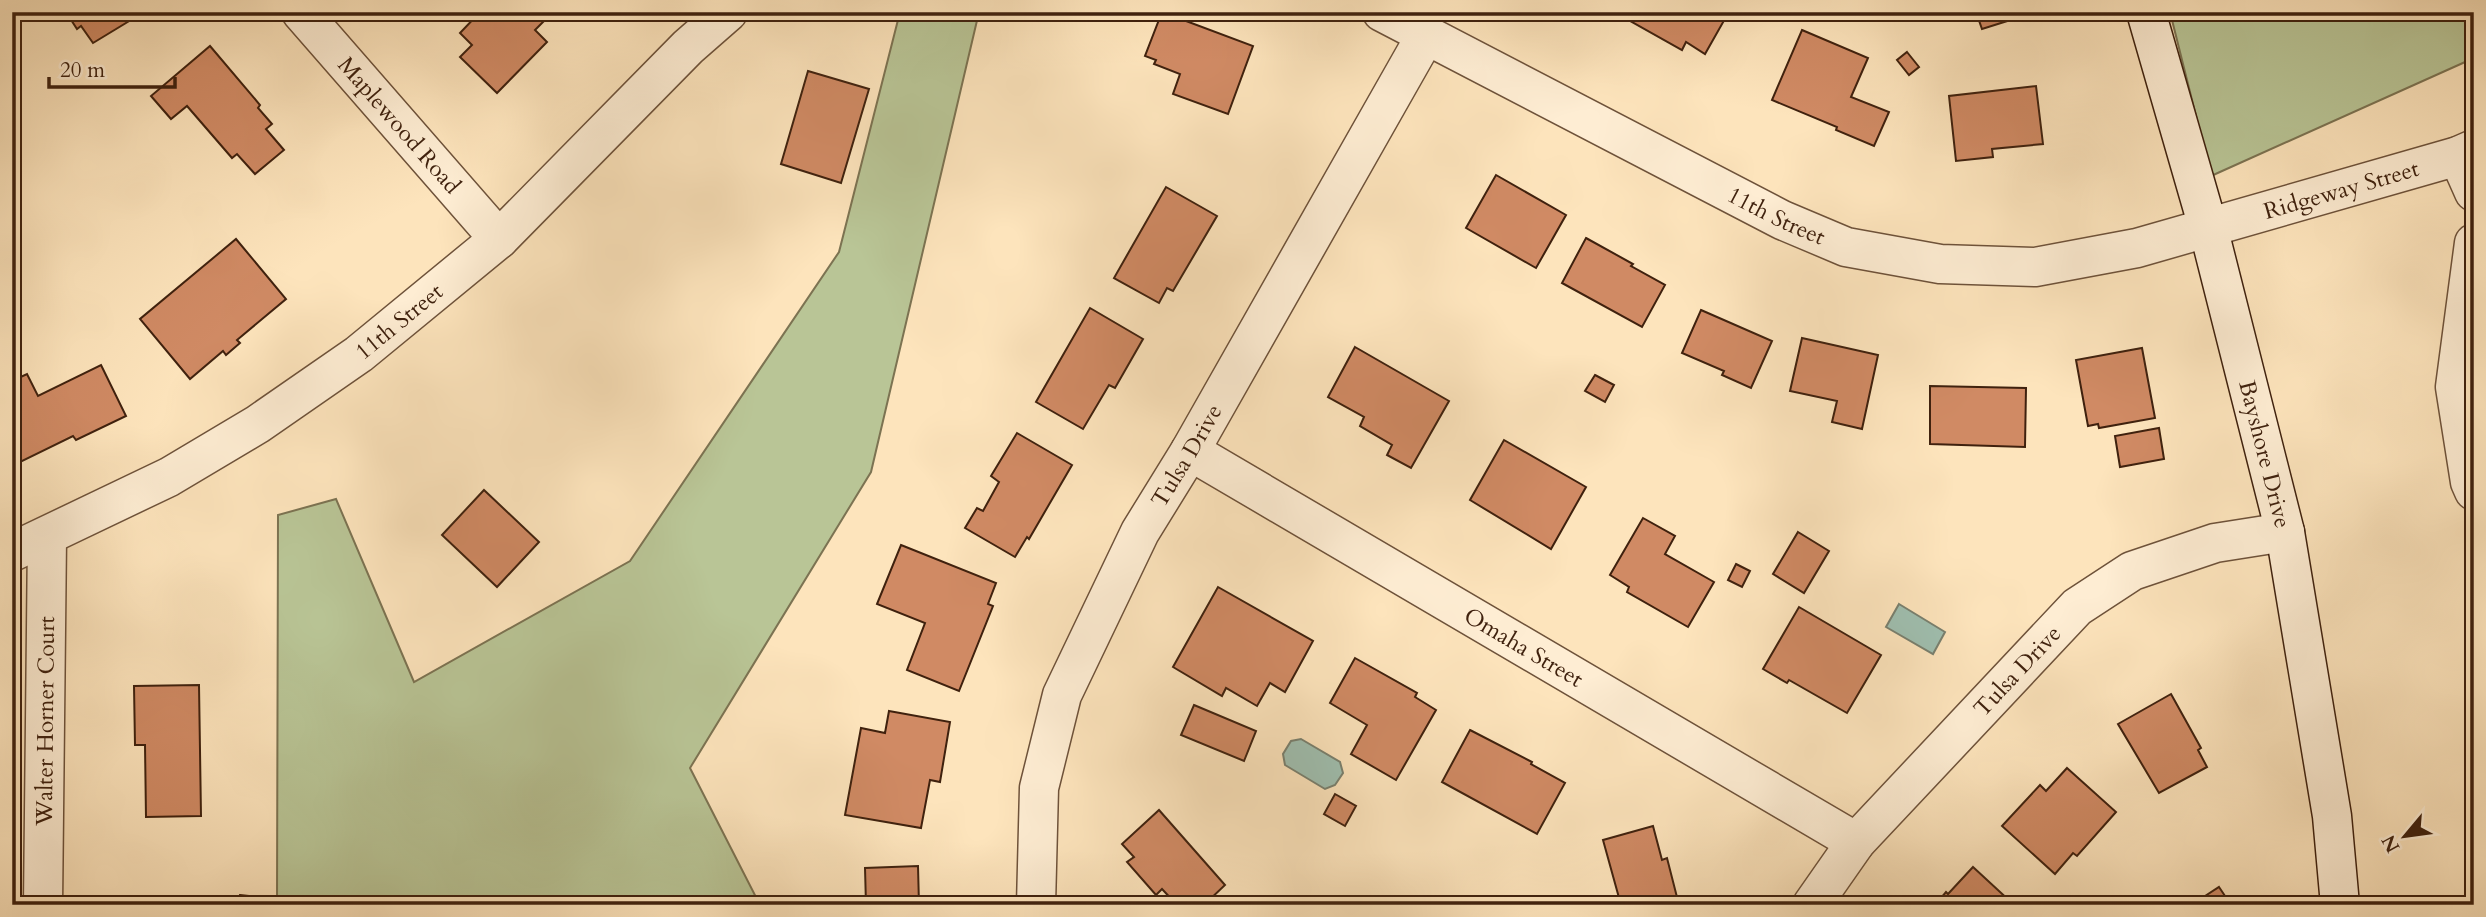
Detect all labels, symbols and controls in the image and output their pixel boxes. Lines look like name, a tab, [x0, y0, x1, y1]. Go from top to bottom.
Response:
scale bar	[49, 46, 175, 90]
street label: Maplewood Road	[331, 50, 468, 201]
text: 20 m	[60, 56, 105, 85]
street label: Ridgeway Street	[2260, 153, 2423, 227]
street label: 11th Street	[1722, 179, 1830, 252]
street label: 11th Street	[349, 276, 450, 367]
street label: Bayshore Drive	[2231, 377, 2298, 531]
street label: Tulsa Drive	[1144, 399, 1229, 513]
street label: Omaha Street	[1458, 600, 1589, 695]
street label: Walter Horner Court	[29, 616, 62, 827]
street label: Tulsa Drive	[1967, 619, 2068, 723]
north arrow	[2370, 802, 2440, 872]
text: N	[2375, 830, 2406, 857]

